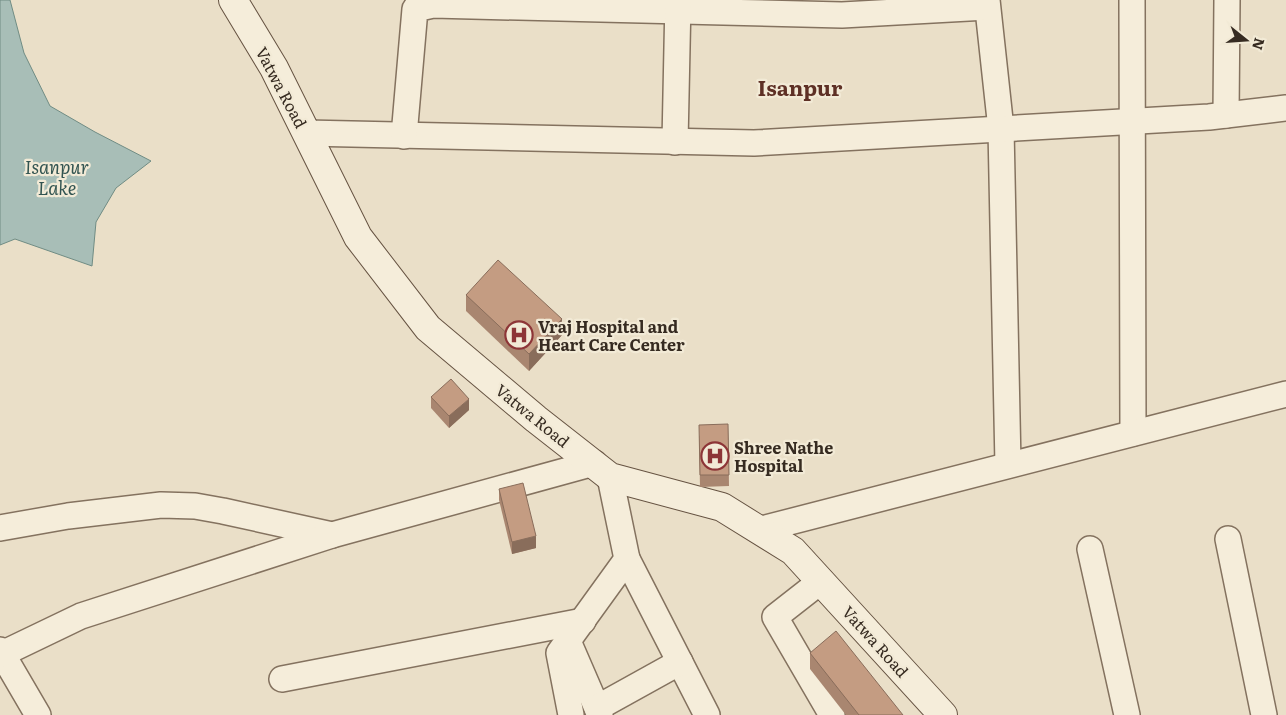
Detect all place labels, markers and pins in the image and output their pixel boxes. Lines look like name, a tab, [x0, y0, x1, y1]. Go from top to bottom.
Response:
place label: Vraj Hospital and Heart Care Center	[538, 314, 685, 356]
hospital icon: Vraj Hospital and Heart Care Center	[504, 320, 534, 350]
place label: Shree Nathe Hospital	[734, 435, 833, 477]
hospital icon: Shree Nathe Hospital	[700, 441, 730, 471]

